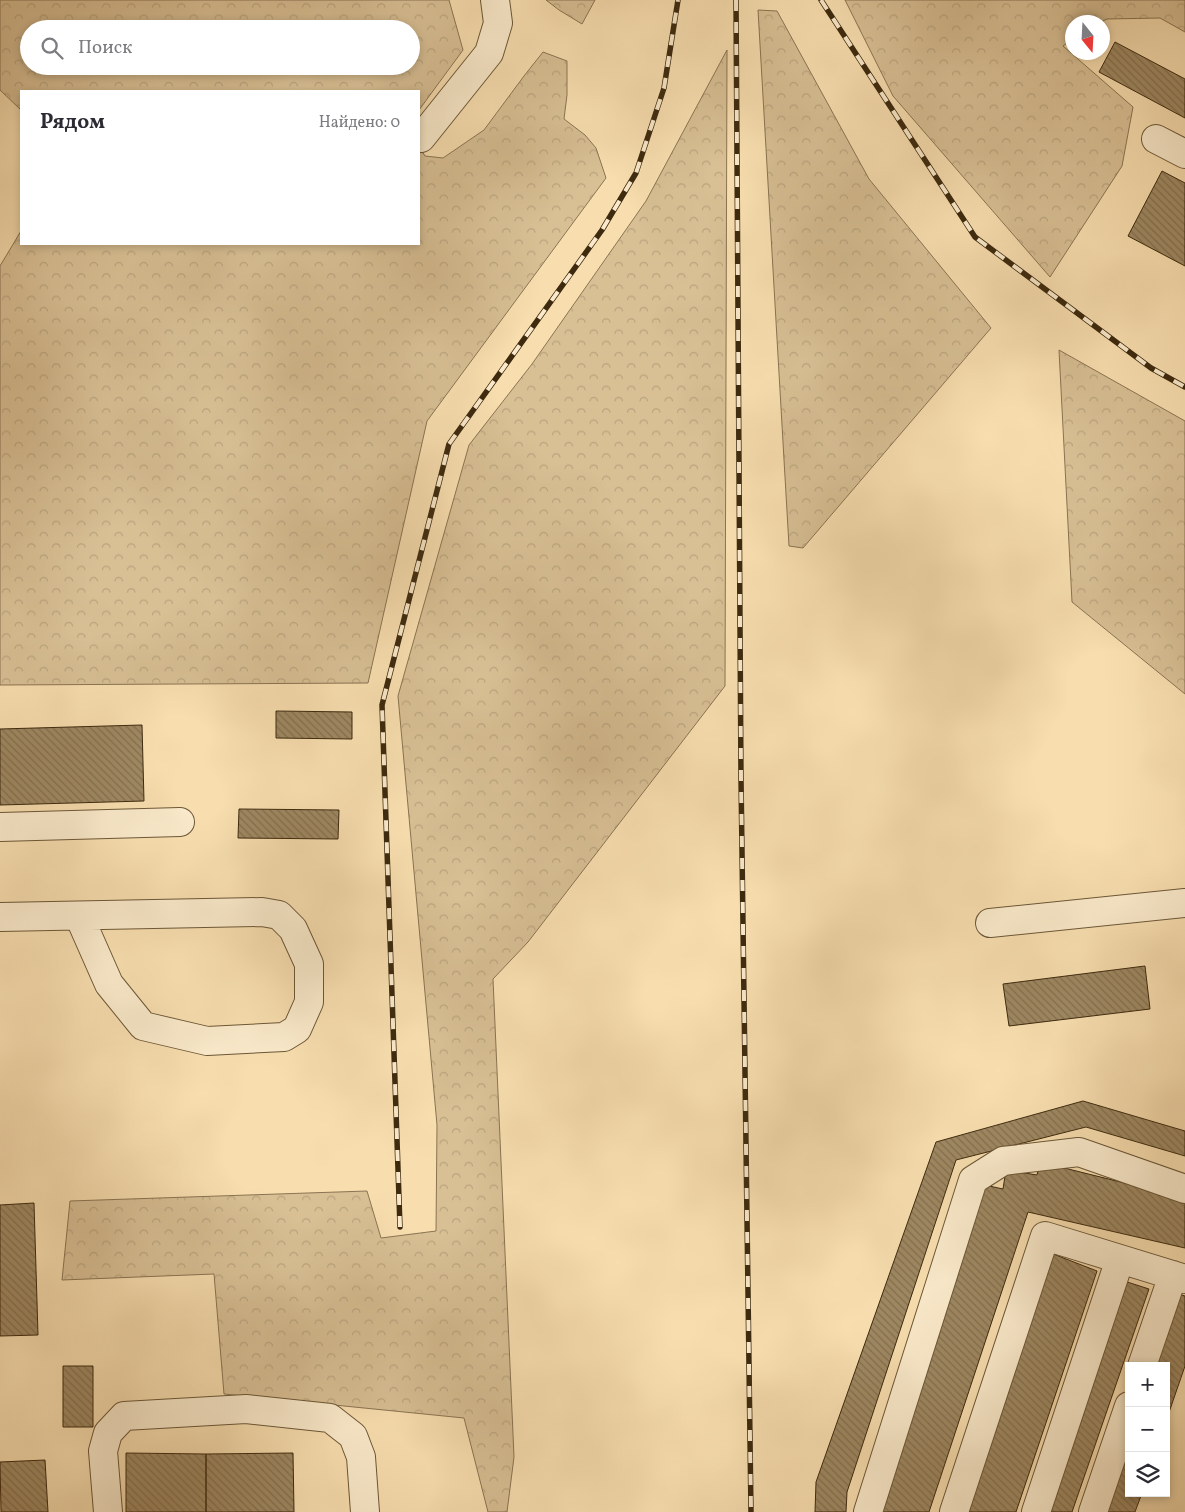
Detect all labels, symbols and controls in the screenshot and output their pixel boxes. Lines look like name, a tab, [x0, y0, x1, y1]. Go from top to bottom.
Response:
north arrow	[1065, 15, 1110, 60]
search box	[20, 20, 420, 75]
icon: search	[38, 34, 66, 62]
text: Поиск	[78, 35, 132, 61]
text: Рядом	[40, 108, 105, 137]
text: Найдено: 0	[319, 112, 400, 134]
map controls	[1125, 1362, 1170, 1497]
button: +	[1125, 1362, 1170, 1407]
button: −	[1125, 1407, 1170, 1452]
button: layers	[1125, 1452, 1170, 1497]

